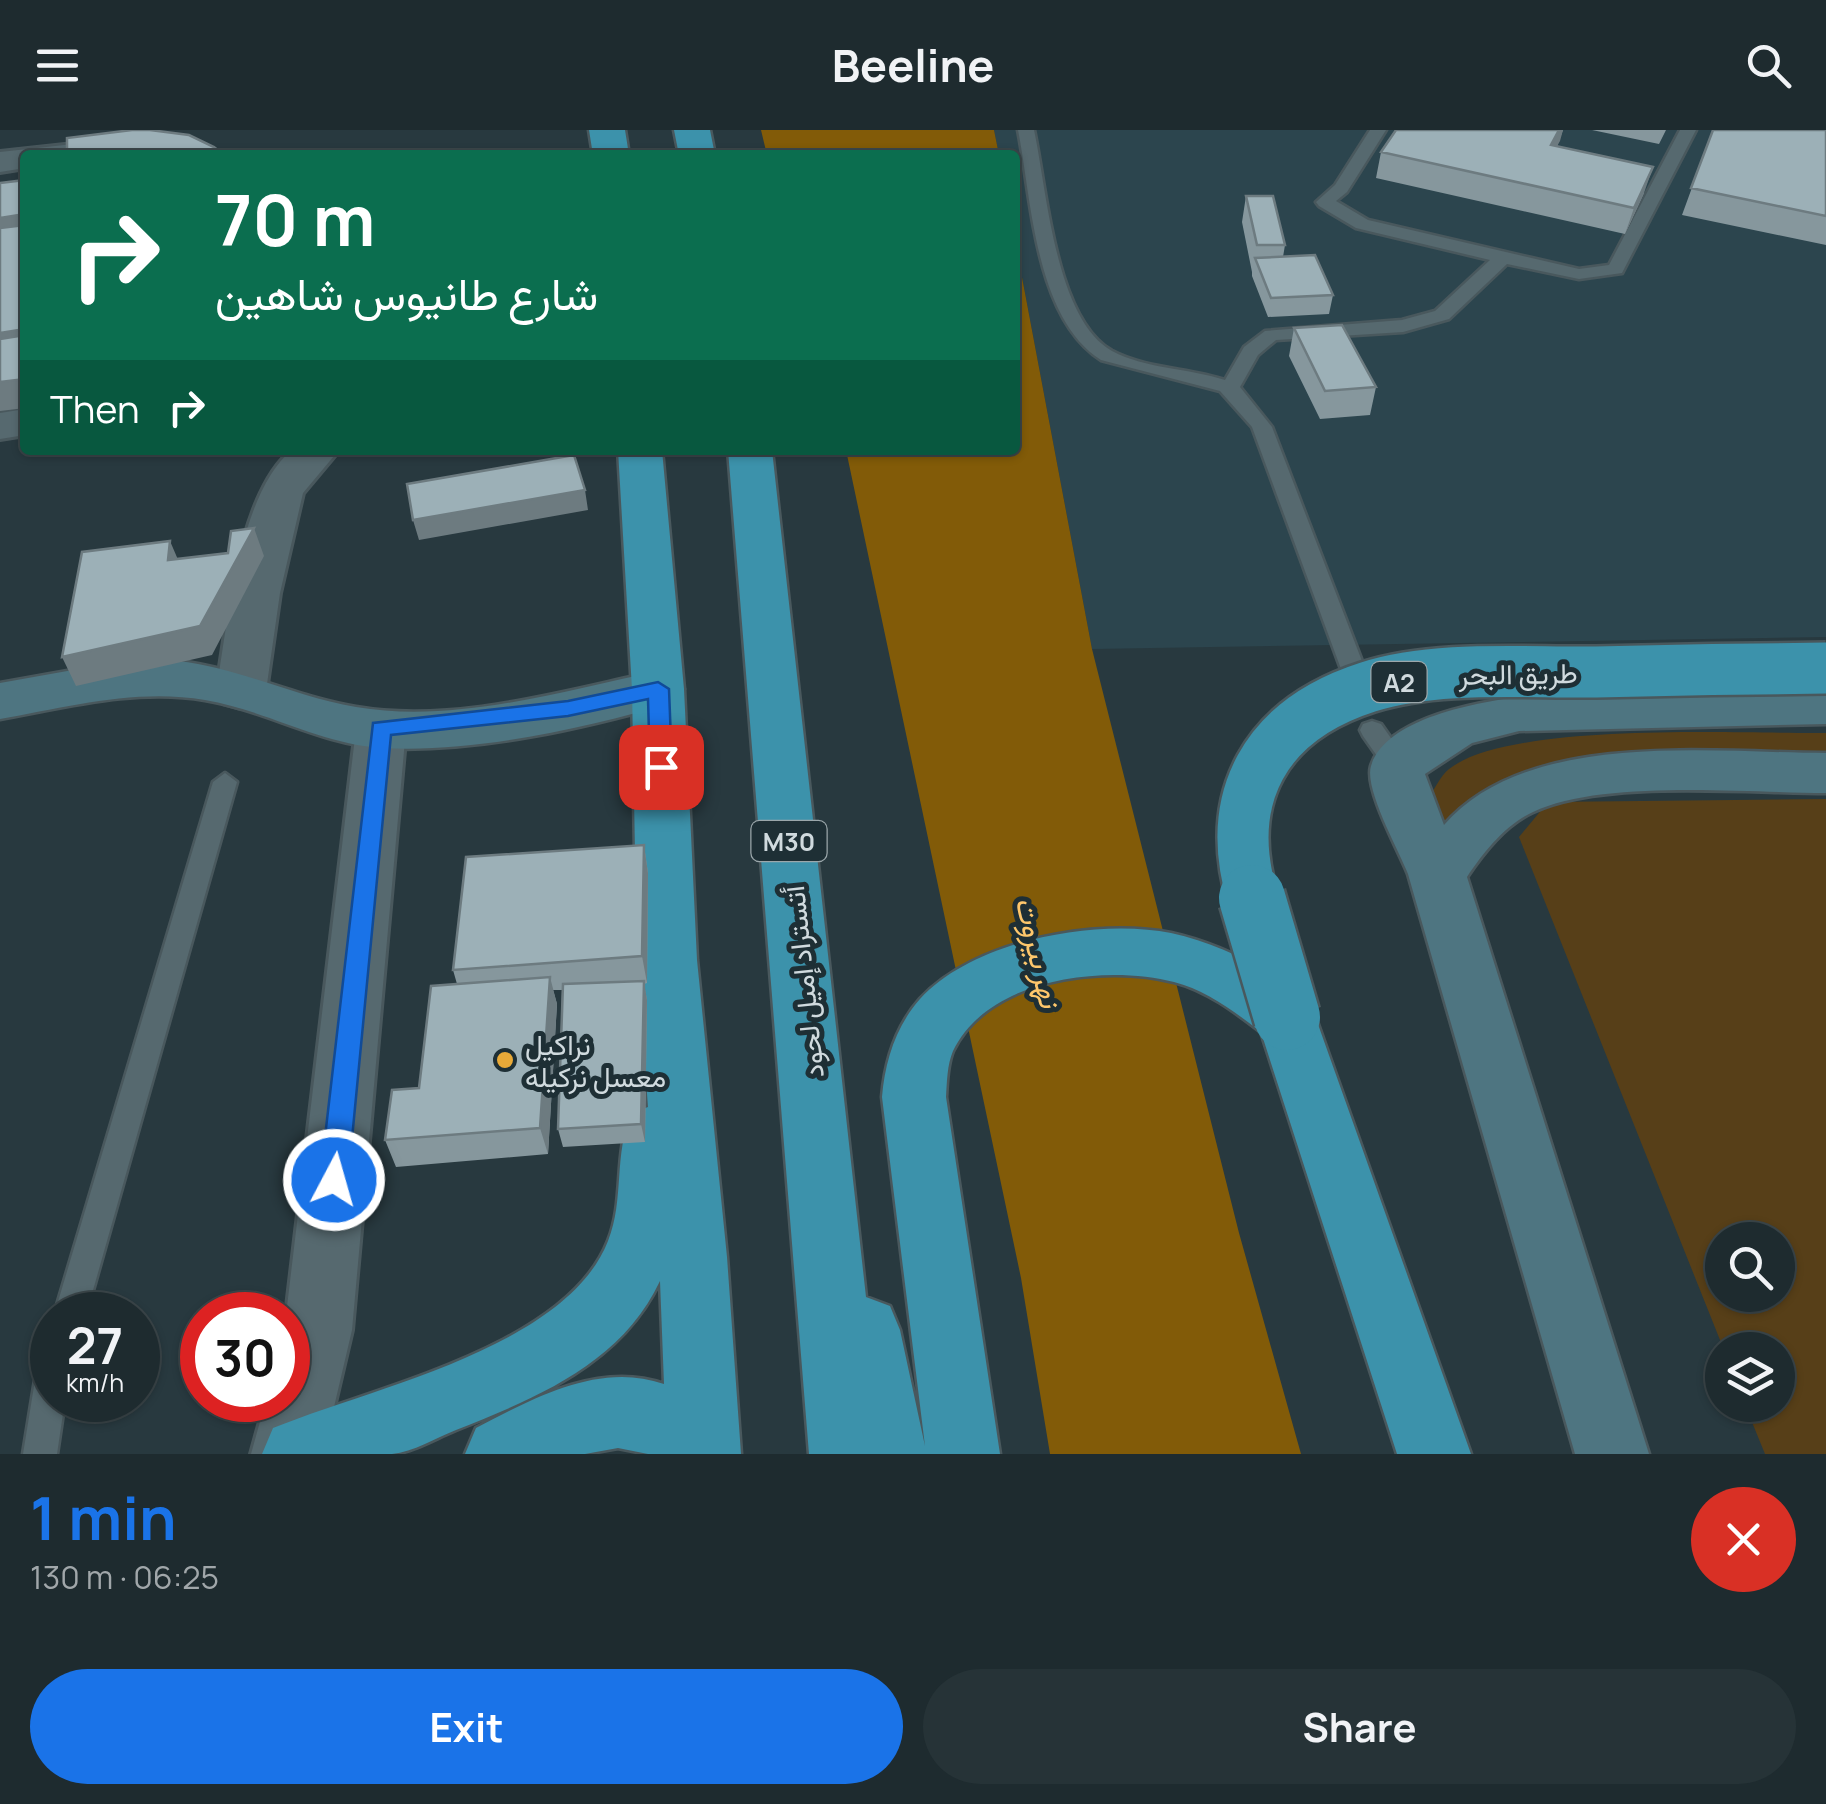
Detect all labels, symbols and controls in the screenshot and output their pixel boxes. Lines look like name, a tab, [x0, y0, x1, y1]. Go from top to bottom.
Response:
text: Beeline	[832, 34, 994, 96]
icon: menu	[30, 38, 85, 93]
icon: search	[1741, 38, 1796, 93]
text: 70 m	[215, 171, 375, 267]
icon: right	[50, 190, 180, 320]
text: شارع طانيوس شاهين	[215, 262, 598, 324]
icon: right	[159, 380, 214, 435]
text: Then	[50, 382, 139, 434]
street label: طريق البحر	[1457, 653, 1578, 693]
road number: A2	[1372, 662, 1426, 702]
pin	[619, 725, 704, 810]
icon: arrive	[634, 740, 689, 795]
road number: M30	[752, 821, 826, 861]
street label: أتستراد إميل لحود	[774, 884, 833, 1080]
water label: نهر بيروت	[1006, 893, 1072, 1013]
place label: نراكيل معسل نركيله	[525, 1025, 666, 1095]
marker: نراكيل معسل نركيله	[494, 1049, 516, 1071]
position arrow	[282, 1128, 386, 1232]
map controls	[1705, 1222, 1795, 1422]
button: search	[1705, 1222, 1795, 1312]
speed limit sign: 30	[180, 1292, 310, 1422]
text: 27	[67, 1311, 123, 1379]
button: layers	[1705, 1332, 1795, 1422]
text: km/h	[66, 1365, 124, 1400]
text: 1 min	[30, 1476, 177, 1558]
button: close	[1691, 1487, 1796, 1592]
text: 130 m · 06:25	[30, 1555, 219, 1599]
button: Exit	[30, 1669, 903, 1784]
button: Share	[923, 1669, 1796, 1784]

